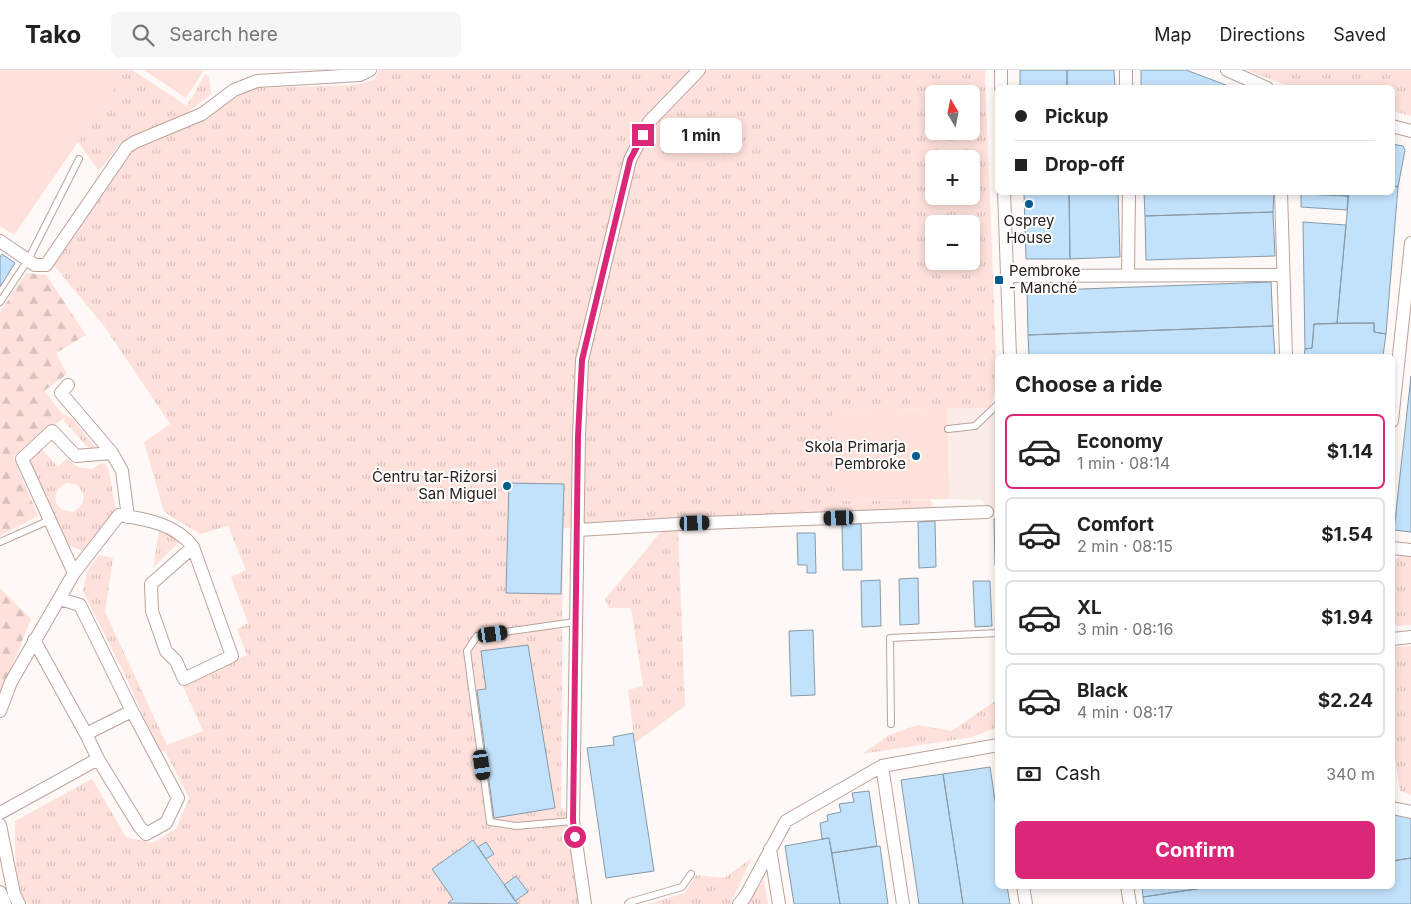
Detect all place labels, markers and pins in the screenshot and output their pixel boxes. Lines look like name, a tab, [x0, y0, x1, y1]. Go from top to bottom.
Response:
marker: Osprey House	[1023, 198, 1035, 210]
place label: Osprey House	[1004, 211, 1055, 247]
place label: Pembroke - Manché	[1009, 261, 1081, 297]
marker: Pembroke - Manché	[993, 274, 1005, 286]
place label: Skola Primarja Pembroke	[805, 437, 906, 473]
marker: Skola Primarja Pembroke	[910, 450, 922, 462]
place label: Ċentru tar-Riżorsi San Miguel	[372, 467, 497, 503]
marker: Ċentru tar-Riżorsi San Miguel	[501, 480, 513, 492]

